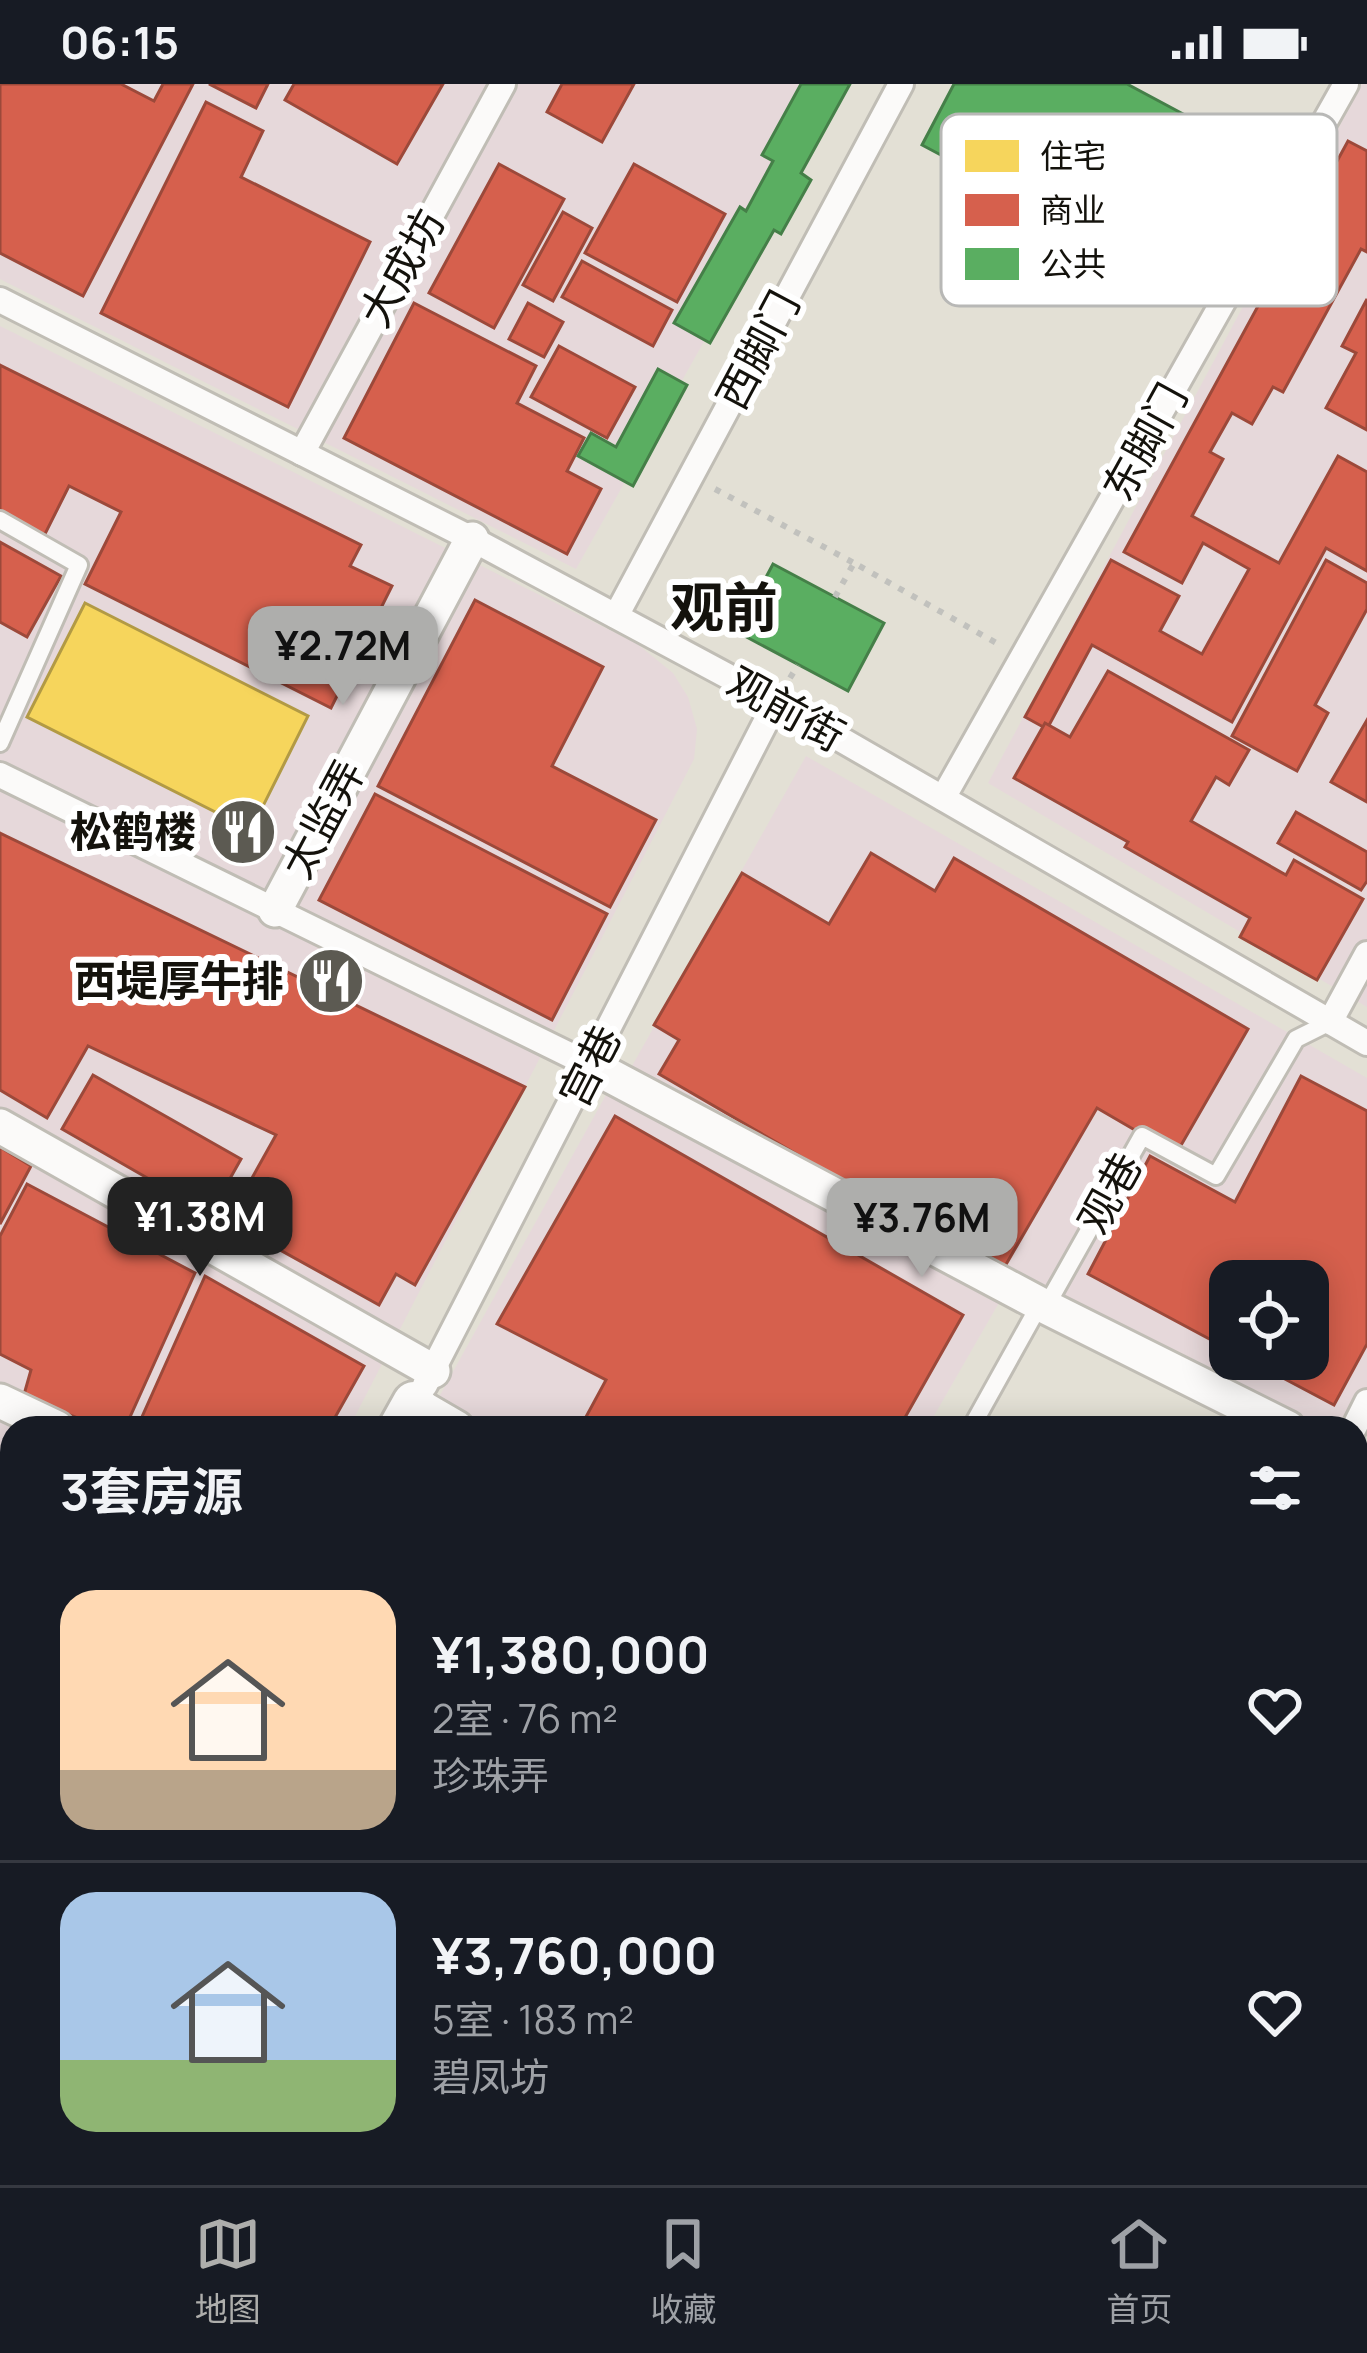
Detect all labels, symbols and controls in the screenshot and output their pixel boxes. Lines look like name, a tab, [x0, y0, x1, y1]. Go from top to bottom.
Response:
text: 06:15	[60, 11, 179, 73]
legend	[941, 114, 1337, 306]
text: 住宅	[1040, 133, 1106, 178]
text: 商业	[1040, 187, 1106, 232]
street label: 大成坊	[345, 198, 457, 337]
text: 公共	[1040, 241, 1106, 286]
street label: 西脚门	[702, 280, 812, 419]
street label: 东脚门	[1088, 372, 1200, 511]
district label: 观前	[670, 569, 778, 643]
pin: ¥2.72M	[245, 606, 441, 708]
text: ¥2.72M	[275, 618, 411, 672]
street label: 观前街	[717, 652, 856, 764]
street label: 太监弄	[267, 749, 377, 888]
restaurant icon: 松鹤楼	[208, 797, 278, 867]
place label: 松鹤楼	[70, 802, 196, 860]
restaurant icon: 西堤厚牛排	[296, 946, 366, 1016]
place label: 西堤厚牛排	[74, 951, 284, 1009]
street label: 宫巷	[544, 1015, 634, 1116]
street label: 观巷	[1063, 1142, 1155, 1243]
pin: ¥1.38M	[102, 1177, 298, 1279]
pin: ¥3.76M	[824, 1178, 1020, 1280]
text: ¥1.38M	[134, 1189, 266, 1243]
text: ¥3.76M	[854, 1190, 990, 1244]
map controls	[1209, 1260, 1329, 1380]
button: locate	[1209, 1260, 1329, 1380]
icon: filters	[1242, 1455, 1308, 1521]
text: 3套房源	[60, 1456, 243, 1525]
text: ¥1,380,000	[432, 1619, 710, 1688]
icon: home	[156, 1638, 300, 1782]
icon: heart	[1242, 1677, 1308, 1743]
text: 2室 · 76 m²	[432, 1691, 618, 1745]
text: 珍珠弄	[432, 1748, 549, 1802]
text: ¥3,760,000	[432, 1920, 717, 1989]
icon: home	[156, 1940, 300, 2084]
icon: heart	[1242, 1979, 1308, 2045]
text: 5室 · 183 m²	[432, 1992, 634, 2046]
text: 碧凤坊	[432, 2049, 549, 2103]
tab: 地图	[195, 2211, 261, 2331]
tab: 收藏	[650, 2211, 716, 2331]
tab: 首页	[1106, 2211, 1172, 2331]

